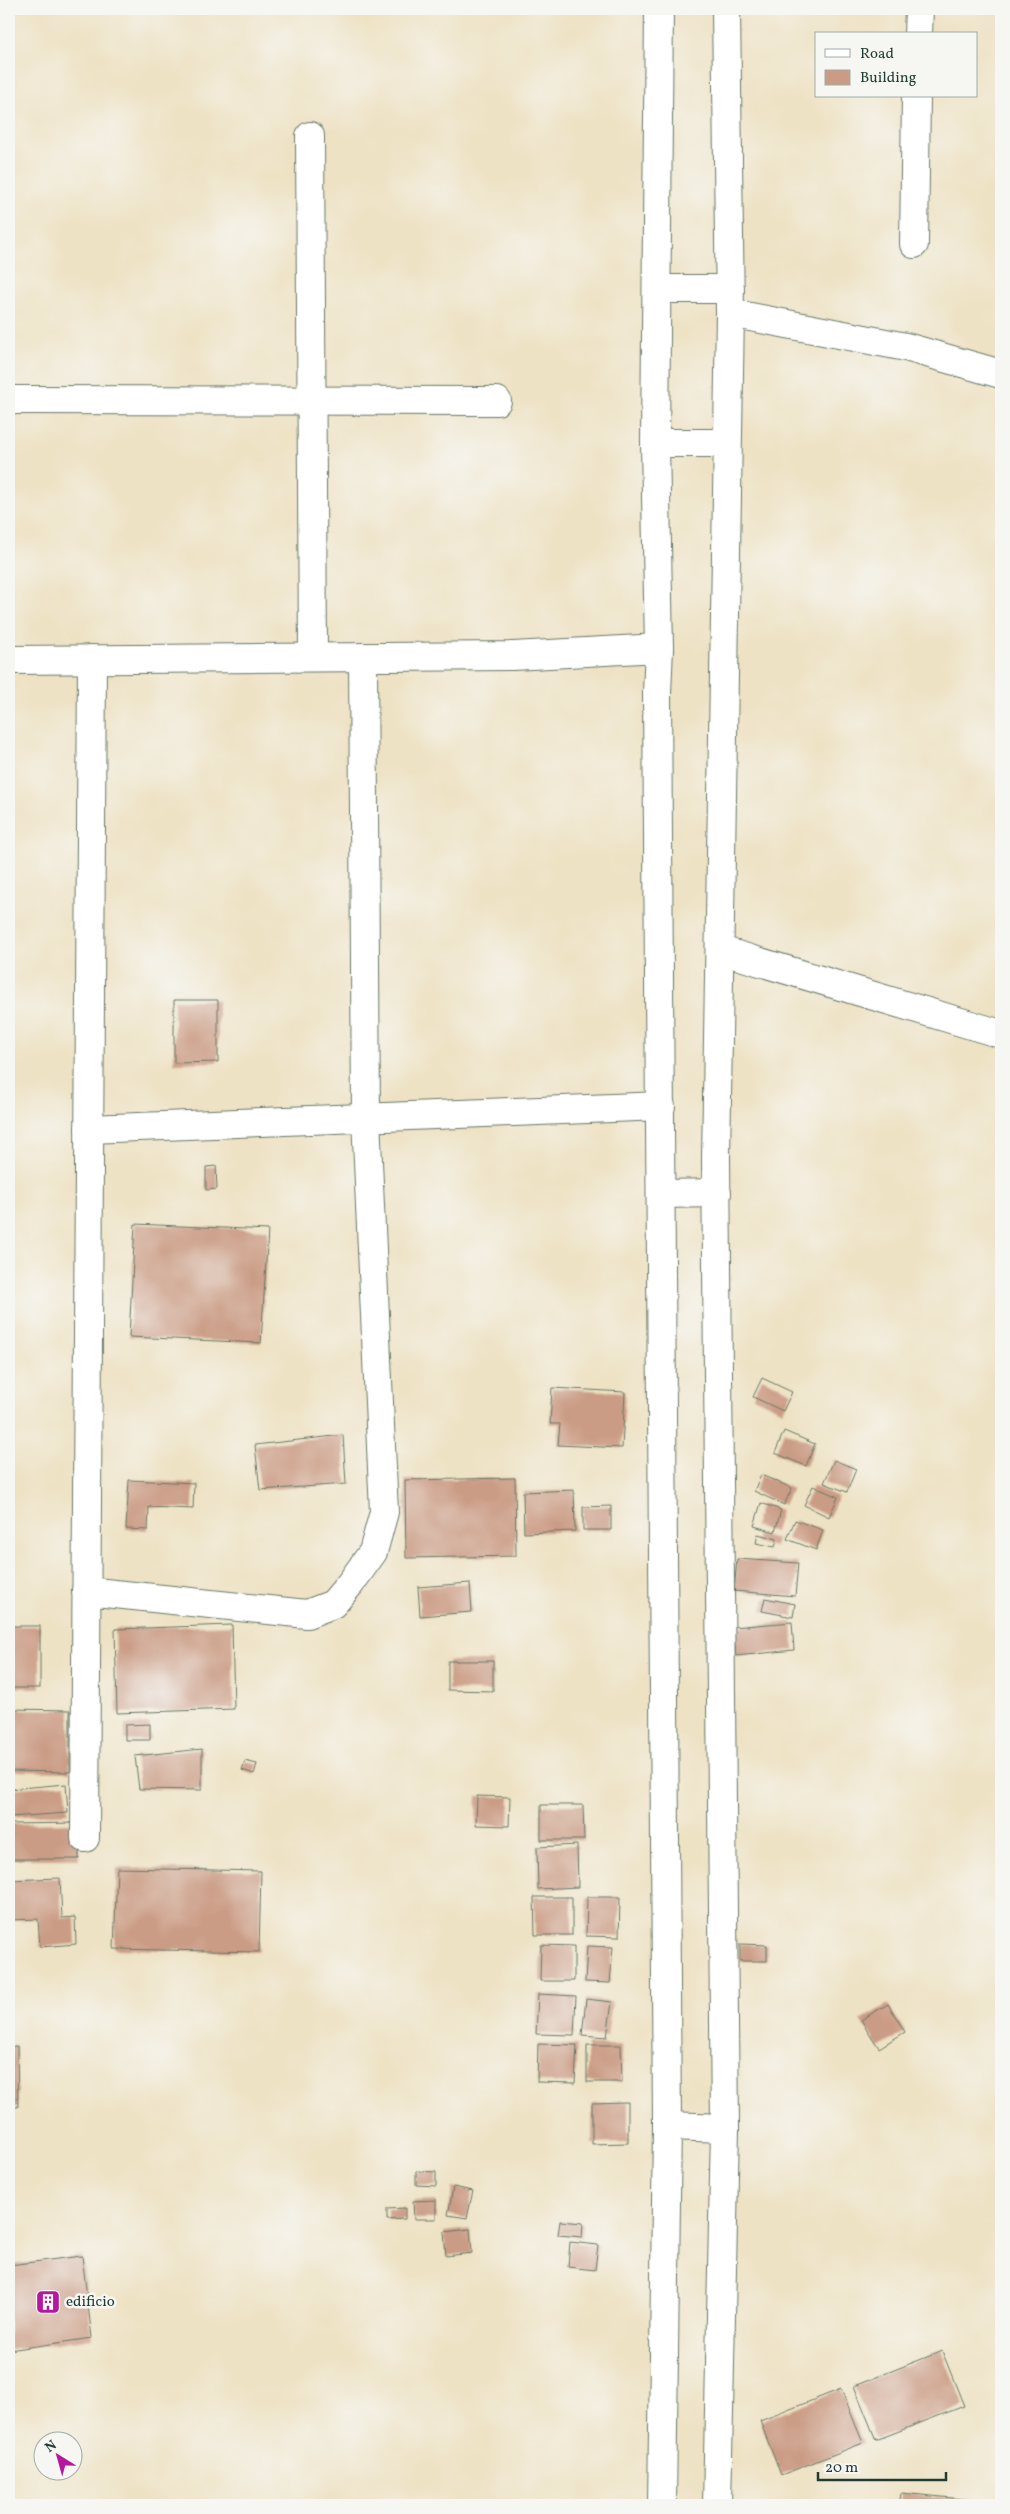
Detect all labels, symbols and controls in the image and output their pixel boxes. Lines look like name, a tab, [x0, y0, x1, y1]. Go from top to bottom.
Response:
legend	[815, 32, 978, 98]
text: Road	[860, 44, 894, 65]
text: Building	[860, 68, 917, 89]
building icon: edificio	[35, 2289, 61, 2315]
place label: edificio	[66, 2292, 115, 2313]
north arrow	[32, 2432, 82, 2482]
text: N	[41, 2436, 61, 2457]
scale bar	[818, 2449, 945, 2481]
text: 20 m	[825, 2458, 858, 2479]

